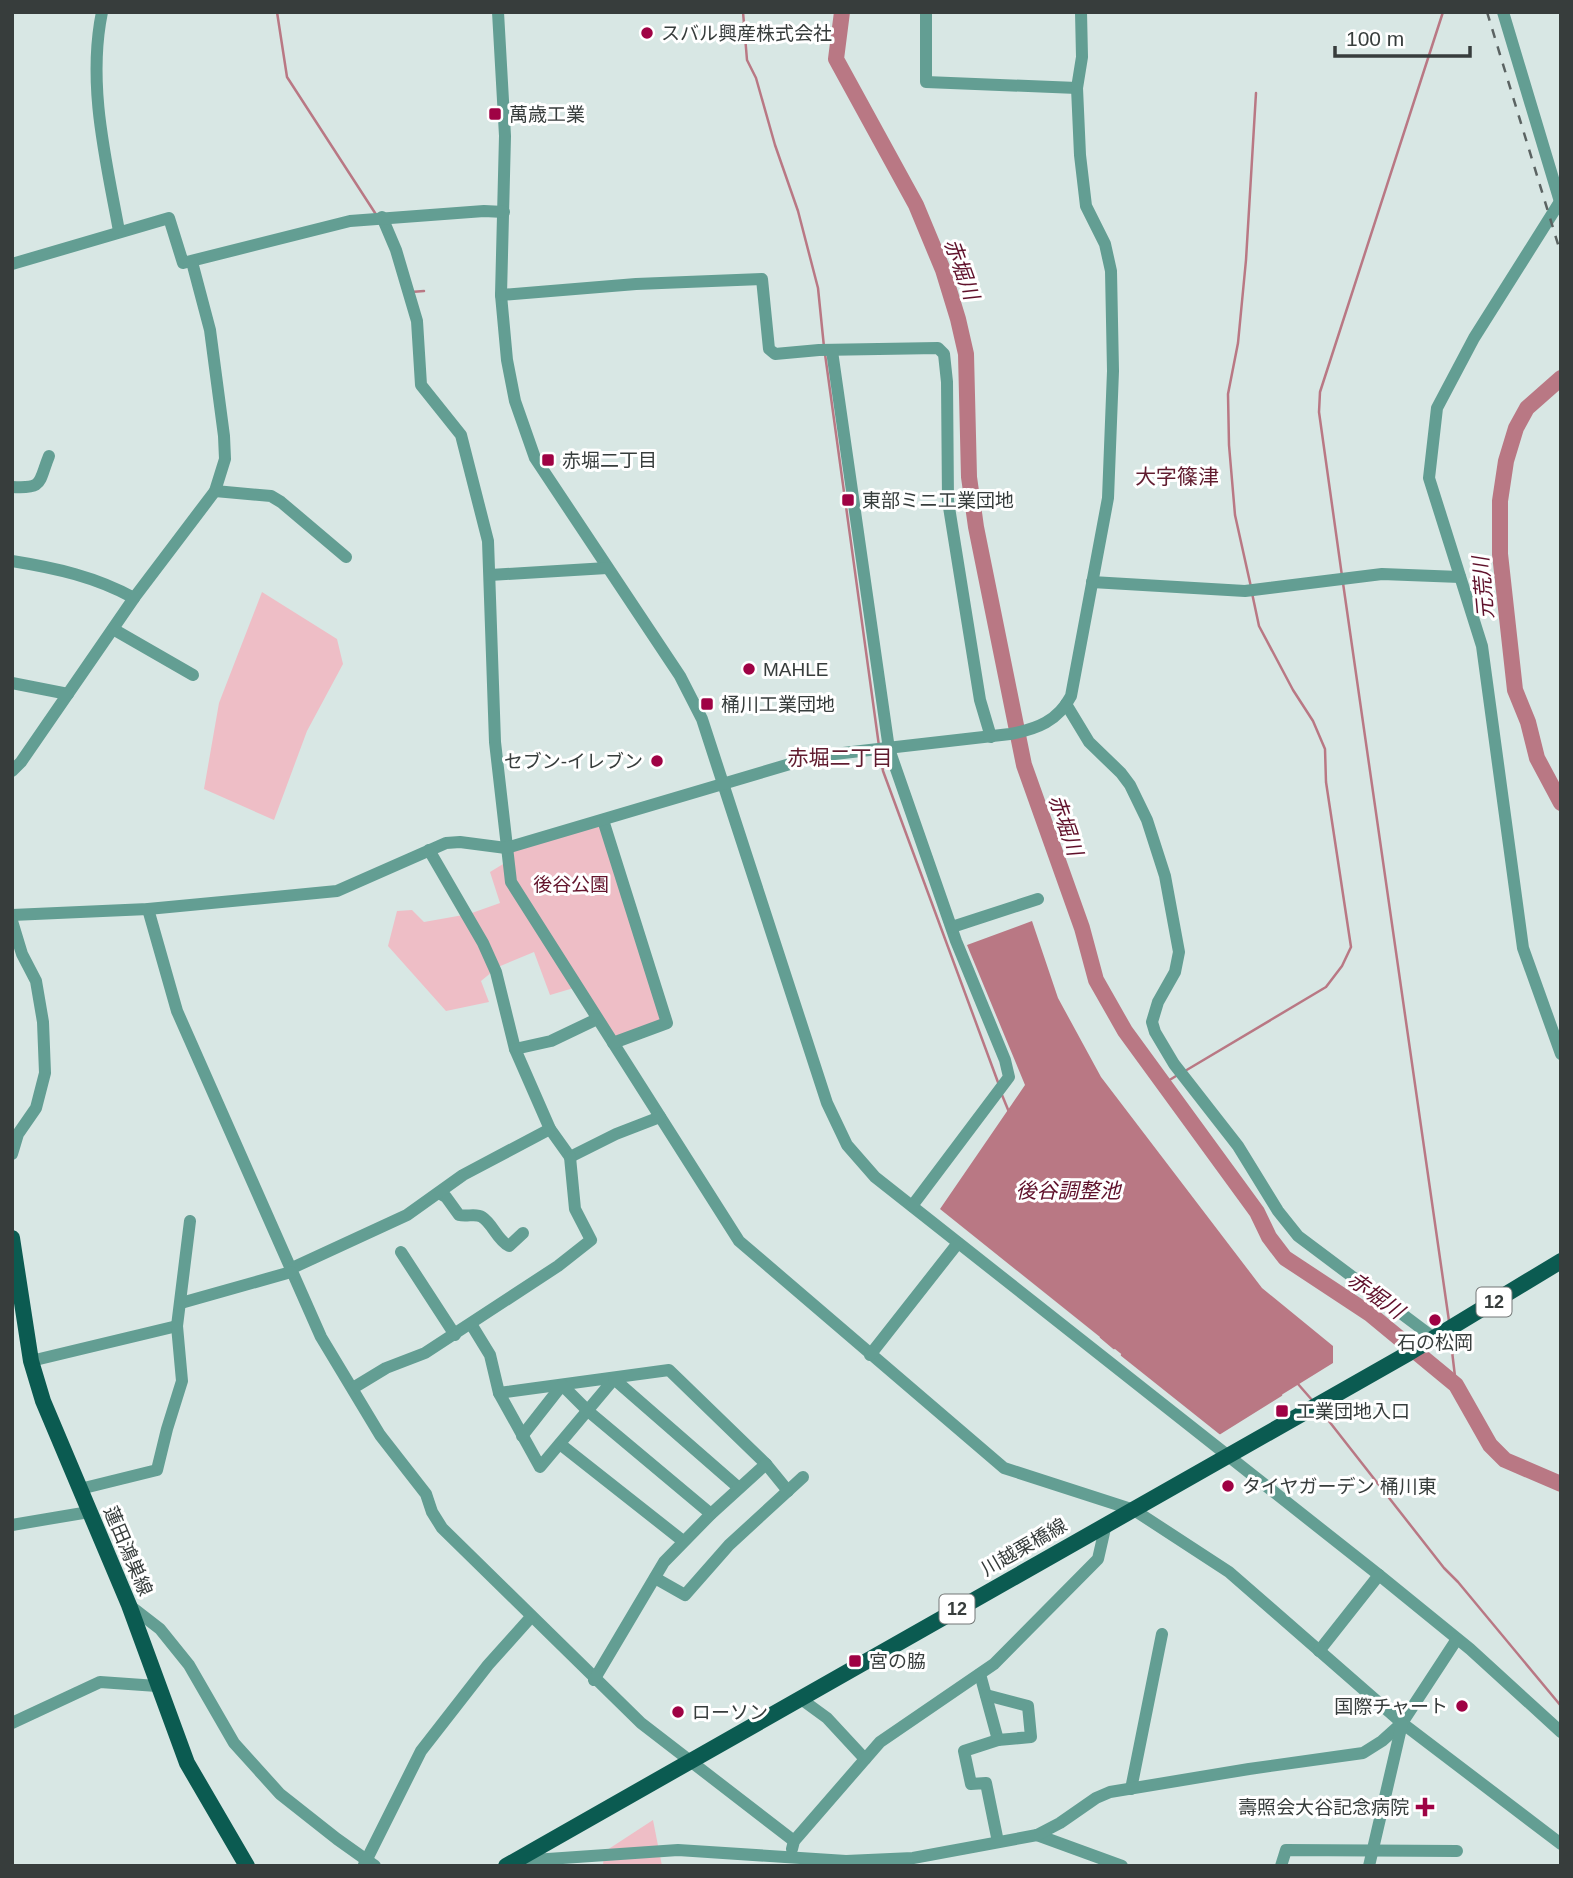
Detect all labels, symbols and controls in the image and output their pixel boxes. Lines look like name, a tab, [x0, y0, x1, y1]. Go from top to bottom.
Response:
scale bar	[1335, 14, 1470, 58]
place label: スバル興産株式会社	[661, 23, 832, 44]
marker: スバル興産株式会社	[639, 25, 655, 41]
text: 100 m	[1346, 27, 1404, 50]
place label: 萬歳工業	[509, 104, 585, 125]
marker: 萬歳工業	[487, 106, 503, 122]
water label: 赤堀川	[940, 235, 984, 304]
place label: 赤堀二丁目	[562, 450, 657, 471]
marker: 赤堀二丁目	[540, 452, 556, 468]
district label: 大字篠津	[1135, 465, 1219, 488]
place label: 東部ミニ工業団地	[862, 490, 1014, 511]
marker: 東部ミニ工業団地	[840, 492, 856, 508]
water label: 元荒川	[1469, 554, 1497, 620]
place label: MAHLE	[763, 659, 828, 680]
marker: MAHLE	[741, 661, 757, 677]
place label: 桶川工業団地	[721, 694, 835, 715]
marker: 桶川工業団地	[699, 696, 715, 712]
district label: 赤堀二丁目	[788, 746, 893, 769]
place label: セブン-イレブン	[504, 751, 643, 772]
marker: セブン-イレブン	[649, 753, 665, 769]
water label: 赤堀川	[1045, 791, 1088, 860]
park label: 後谷公園	[533, 874, 609, 895]
water label: 後谷調整池	[1016, 1179, 1122, 1202]
water label: 赤堀川	[1344, 1267, 1410, 1324]
road number: 12	[1476, 1288, 1512, 1316]
marker: 石の松岡	[1427, 1312, 1443, 1328]
place label: 石の松岡	[1397, 1332, 1473, 1353]
place label: 工業団地入口	[1296, 1401, 1410, 1422]
marker: 工業団地入口	[1274, 1403, 1290, 1419]
place label: タイヤガーデン 桶川東	[1242, 1476, 1437, 1497]
marker: タイヤガーデン 桶川東	[1220, 1478, 1236, 1494]
street label: 蓮田鴻巣線	[100, 1503, 156, 1599]
street label: 川越栗橋線	[978, 1514, 1070, 1580]
road number: 12	[940, 1594, 974, 1624]
place label: 宮の脇	[869, 1651, 926, 1672]
marker: 宮の脇	[847, 1653, 863, 1669]
place label: 国際チャート	[1334, 1696, 1448, 1717]
marker: 国際チャート	[1454, 1698, 1470, 1714]
place label: ローソン	[692, 1702, 768, 1723]
marker: ローソン	[670, 1704, 686, 1720]
place label: 壽照会大谷記念病院	[1238, 1797, 1409, 1818]
marker: 壽照会大谷記念病院	[1415, 1797, 1435, 1817]

